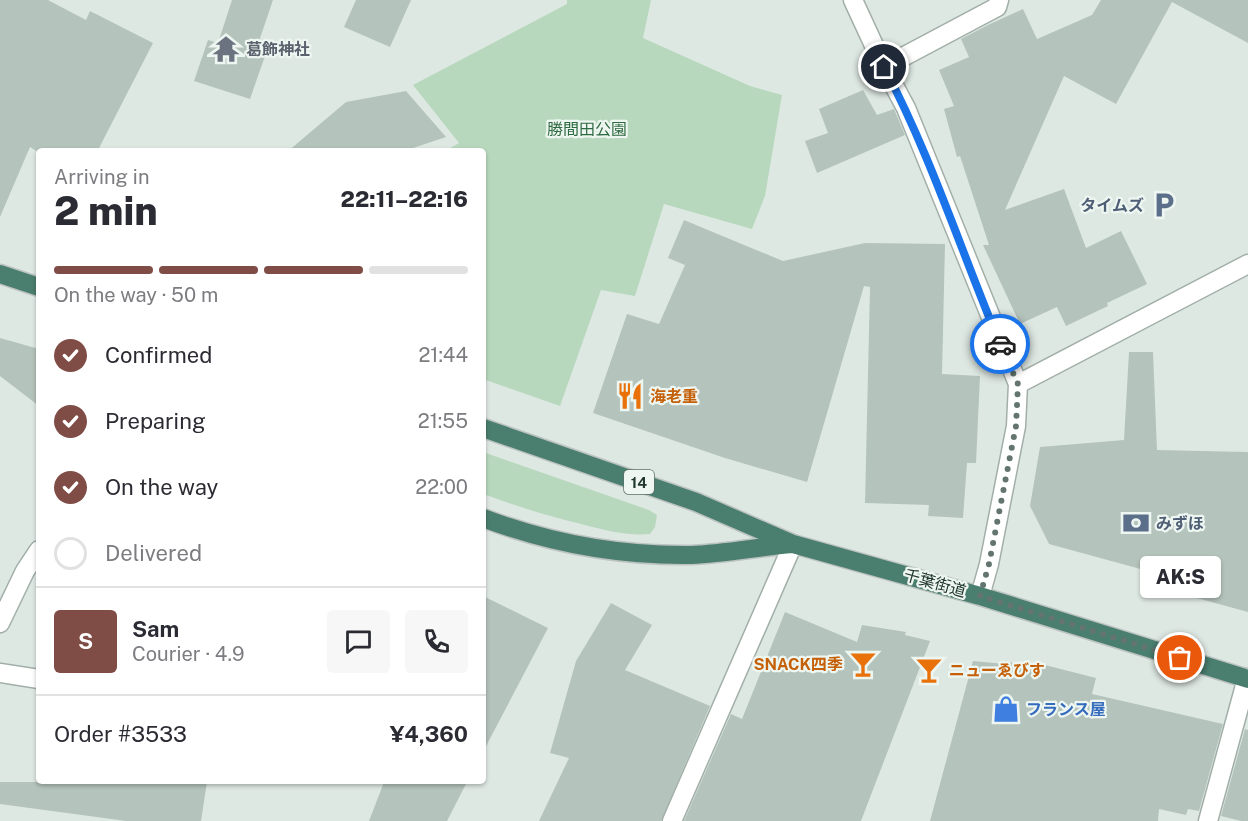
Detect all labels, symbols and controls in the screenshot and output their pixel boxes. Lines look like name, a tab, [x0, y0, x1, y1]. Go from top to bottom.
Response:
temple icon: 葛飾神社	[211, 34, 241, 64]
place label: 葛飾神社	[246, 40, 310, 59]
pin	[858, 41, 909, 92]
icon: home	[867, 50, 900, 83]
park label: 勝間田公園	[547, 120, 627, 139]
text: Arriving in	[54, 165, 149, 189]
text: 22:11–22:16	[341, 186, 468, 212]
text: 2 min	[54, 188, 158, 234]
parking icon: タイムズ	[1149, 190, 1179, 220]
place label: タイムズ	[1080, 196, 1144, 215]
text: On the way · 50 m	[54, 283, 218, 307]
courier	[970, 314, 1030, 374]
icon: car	[984, 328, 1017, 361]
icon: check	[54, 339, 87, 372]
text: Confirmed	[105, 342, 212, 368]
text: 21:44	[418, 343, 468, 367]
restaurant icon: 海老重	[615, 381, 645, 411]
place label: 海老重	[650, 387, 698, 406]
icon: check	[54, 405, 87, 438]
text: Preparing	[105, 408, 206, 434]
text: 21:55	[418, 409, 468, 433]
road number: 14	[624, 470, 654, 494]
icon: check	[54, 471, 87, 504]
text: On the way	[105, 474, 218, 500]
text: 22:00	[415, 475, 468, 499]
bank icon: みずほ	[1121, 508, 1151, 538]
place label: みずほ	[1156, 514, 1204, 533]
text: Delivered	[105, 540, 202, 566]
callout: AK:S	[1140, 556, 1220, 598]
street label: 千葉街道	[902, 565, 968, 601]
text: AK:S	[1156, 565, 1205, 589]
button: chat	[327, 610, 390, 673]
button: phone	[405, 610, 468, 673]
text: Sam	[132, 616, 179, 642]
text: S	[78, 628, 93, 654]
pin	[1154, 632, 1205, 683]
icon: bag	[1163, 641, 1196, 674]
text: Courier · 4.9	[132, 642, 244, 666]
bar icon: SNACK四季	[848, 649, 878, 679]
place label: SNACK四季	[753, 655, 843, 674]
bar icon: ニューゑびす	[914, 655, 944, 685]
place label: ニューゑびす	[949, 661, 1045, 680]
shop icon: フランス屋	[991, 694, 1021, 724]
place label: フランス屋	[1026, 700, 1106, 719]
text: Order #3533	[54, 721, 187, 747]
text: ¥4,360	[390, 721, 468, 747]

